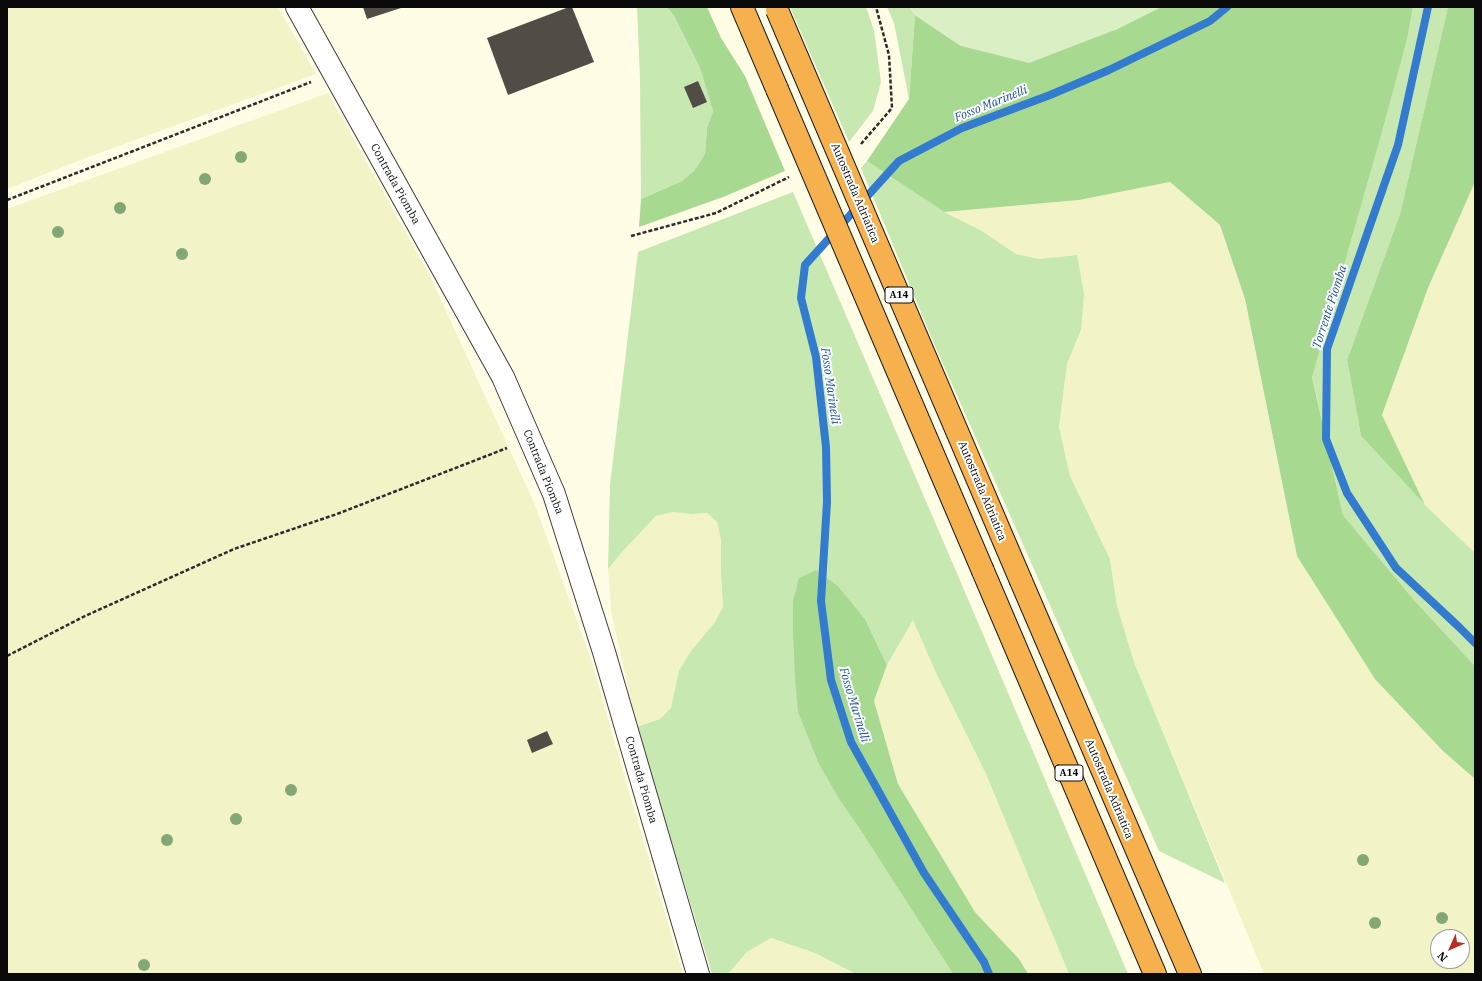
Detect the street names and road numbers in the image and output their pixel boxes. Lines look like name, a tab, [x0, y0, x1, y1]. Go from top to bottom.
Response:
street label: Contrada Piomba	[367, 141, 423, 227]
street label: Autostrada Adriatica	[828, 141, 882, 245]
road number: A14	[885, 287, 913, 303]
street label: Contrada Piomba	[520, 428, 566, 516]
street label: Autostrada Adriatica	[955, 439, 1009, 543]
street label: Contrada Piomba	[622, 735, 660, 825]
street label: Autostrada Adriatica	[1082, 737, 1136, 841]
road number: A14	[1055, 765, 1083, 781]

